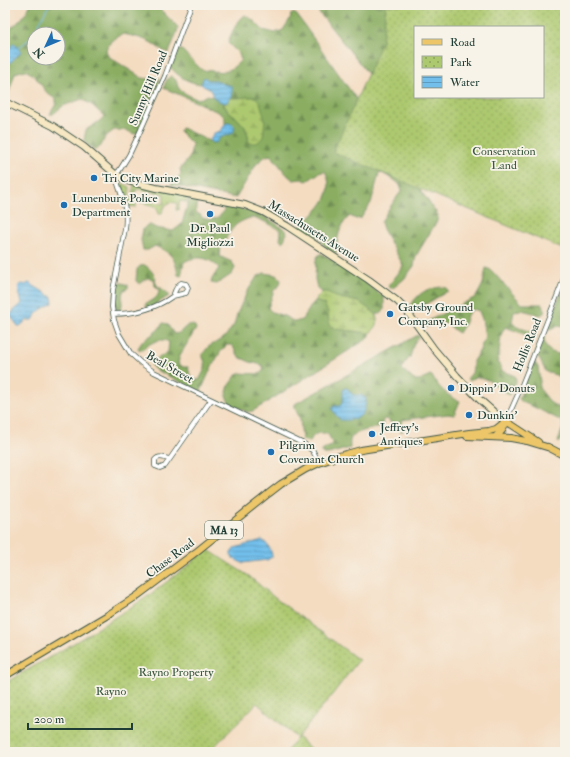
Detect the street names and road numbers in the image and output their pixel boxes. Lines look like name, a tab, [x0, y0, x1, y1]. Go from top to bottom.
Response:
street label: Sunny Hill Road	[126, 49, 171, 128]
street label: Massachusetts Avenue	[265, 197, 362, 266]
street label: Hollis Road	[510, 316, 545, 374]
street label: Beal Street	[143, 348, 196, 387]
road number: MA 13	[205, 521, 243, 539]
street label: Chase Road	[143, 535, 198, 581]

